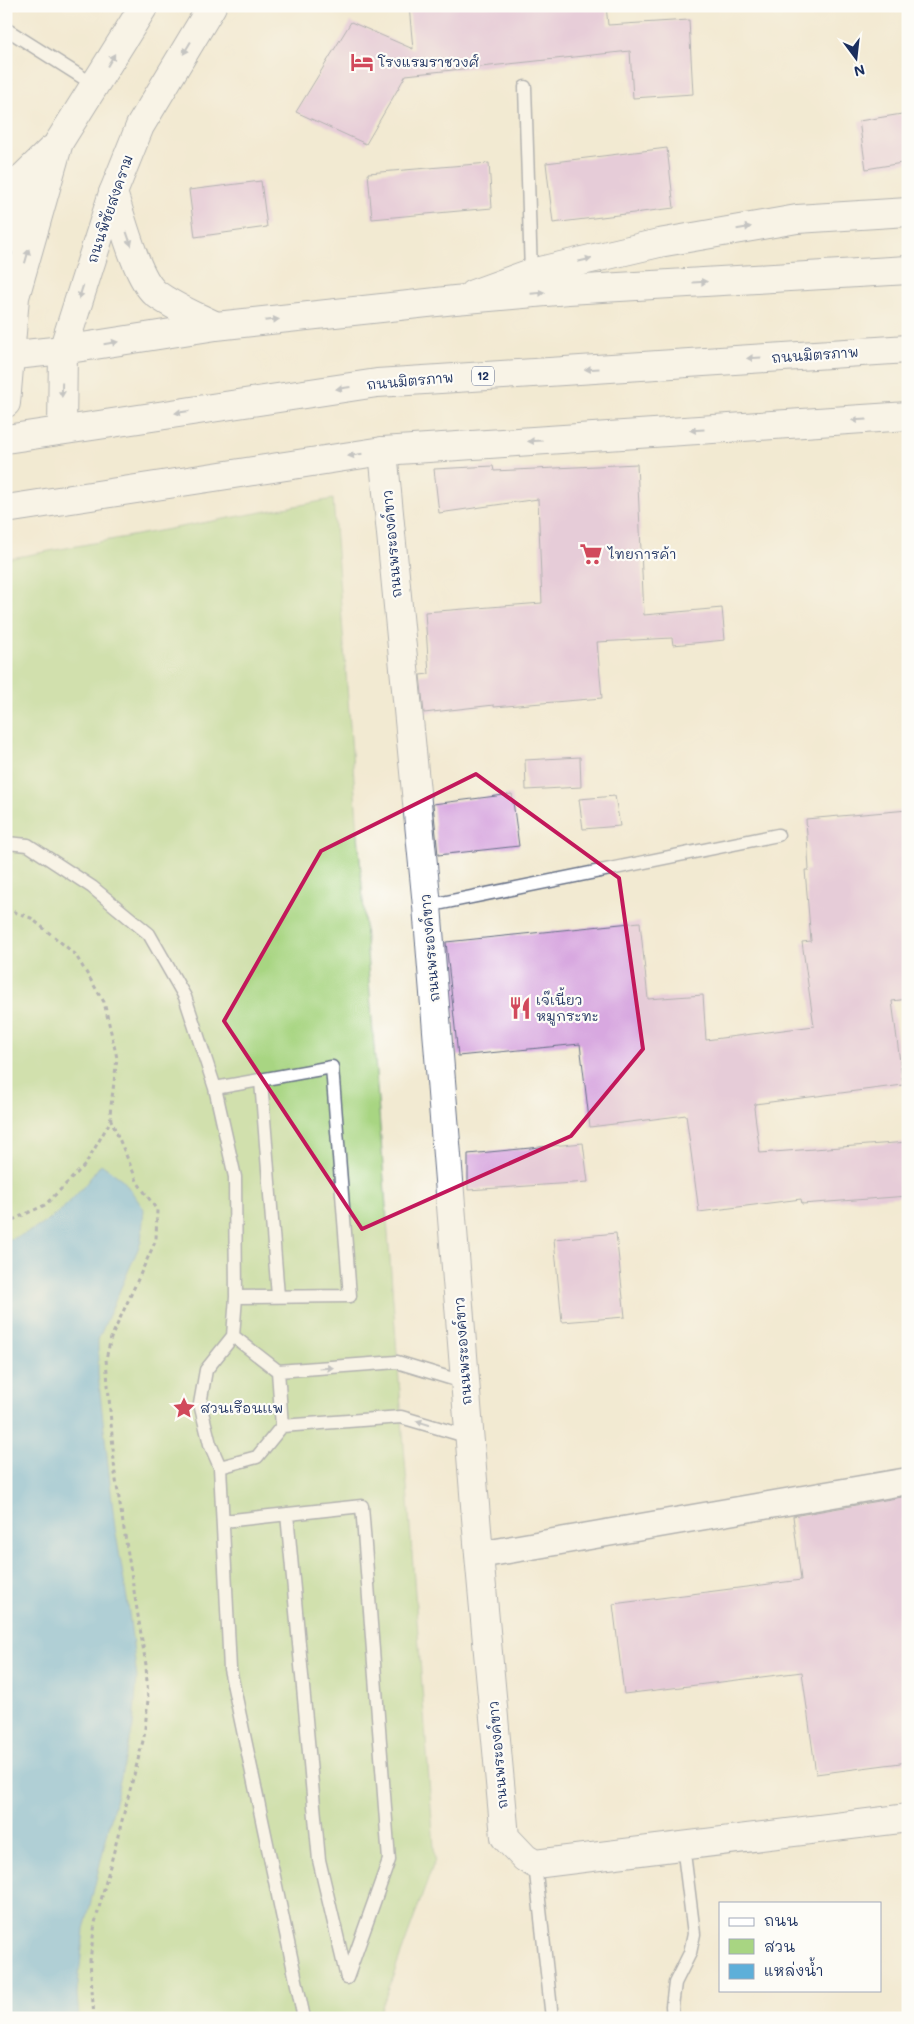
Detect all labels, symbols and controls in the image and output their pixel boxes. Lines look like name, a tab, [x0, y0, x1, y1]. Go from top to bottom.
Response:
north arrow	[832, 32, 882, 82]
one-way arrow	[182, 42, 191, 55]
hotel icon: โรงแรมราชวงศ์	[349, 49, 375, 75]
place label: โรงแรมราชวงศ์	[377, 52, 479, 71]
one-way arrow	[107, 54, 116, 67]
text: N	[852, 60, 867, 82]
street label: ถนนพิชัยสงคราม	[82, 152, 137, 266]
one-way arrow	[737, 224, 753, 232]
one-way arrow	[125, 232, 133, 247]
one-way arrow	[23, 248, 31, 263]
one-way arrow	[577, 256, 592, 264]
one-way arrow	[692, 278, 708, 286]
one-way arrow	[77, 285, 85, 300]
one-way arrow	[530, 288, 546, 296]
one-way arrow	[264, 316, 280, 324]
one-way arrow	[103, 338, 119, 346]
street label: ถนนมิตรภาพ	[771, 342, 859, 367]
one-way arrow	[746, 355, 762, 363]
one-way arrow	[584, 365, 600, 373]
road number: 12	[472, 366, 494, 386]
street label: ถนนมิตรภาพ	[366, 367, 454, 394]
one-way arrow	[58, 382, 66, 398]
one-way arrow	[335, 384, 351, 392]
one-way arrow	[174, 408, 190, 416]
one-way arrow	[851, 416, 867, 424]
one-way arrow	[689, 427, 705, 435]
one-way arrow	[527, 438, 543, 446]
one-way arrow	[347, 452, 363, 460]
street label: ถนนพระองค์ขาว	[377, 489, 406, 599]
supermarket icon: ไทยการค้า	[578, 541, 604, 567]
place label: ไทยการค้า	[606, 544, 677, 563]
street label: ถนนพระองค์ขาว	[415, 893, 444, 1003]
place label: เจ๊เนี้ยว หมูกระทะ	[536, 987, 599, 1026]
restaurant icon: เจ๊เนี้ยว หมูกระทะ	[507, 995, 533, 1021]
street label: ถนนพระองค์ขาว	[449, 1296, 476, 1406]
one-way arrow	[319, 1363, 335, 1371]
place icon: สวนเรึอนเเพ	[171, 1395, 197, 1421]
place label: สวนเรึอนเเพ	[200, 1398, 283, 1417]
one-way arrow	[415, 1419, 430, 1427]
street label: ถนนพระองค์ขาว	[483, 1700, 512, 1810]
legend	[719, 1902, 882, 1992]
text: ถนน	[764, 1910, 798, 1930]
text: สวน	[764, 1936, 795, 1956]
text: แหล่งน้ำ	[764, 1957, 824, 1980]

